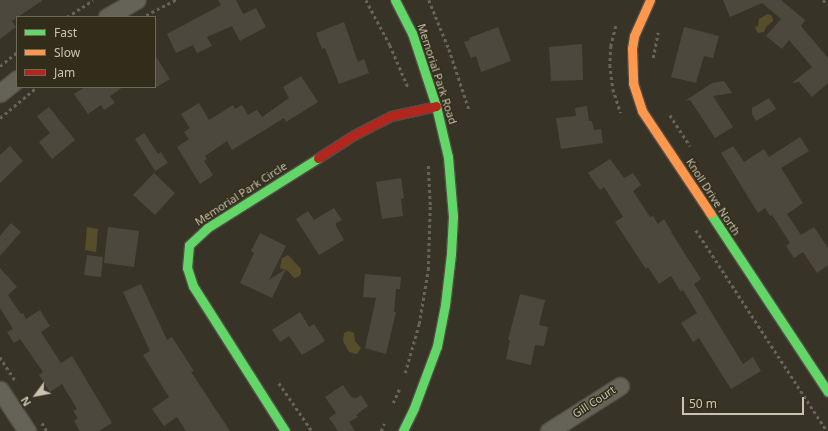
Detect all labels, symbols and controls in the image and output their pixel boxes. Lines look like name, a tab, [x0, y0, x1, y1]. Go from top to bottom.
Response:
legend	[16, 16, 156, 88]
street label: Memorial Park Road	[415, 22, 459, 126]
text: Fast	[54, 24, 77, 41]
text: Slow	[54, 44, 80, 61]
text: Jam	[54, 64, 75, 81]
street label: Knoll Drive North	[683, 156, 743, 238]
street label: Memorial Park Circle	[193, 159, 289, 229]
north arrow	[16, 375, 56, 415]
street label: Gill Court	[570, 383, 618, 421]
scale bar	[684, 389, 806, 415]
text: N	[17, 394, 34, 409]
text: 50 m	[689, 395, 717, 412]

